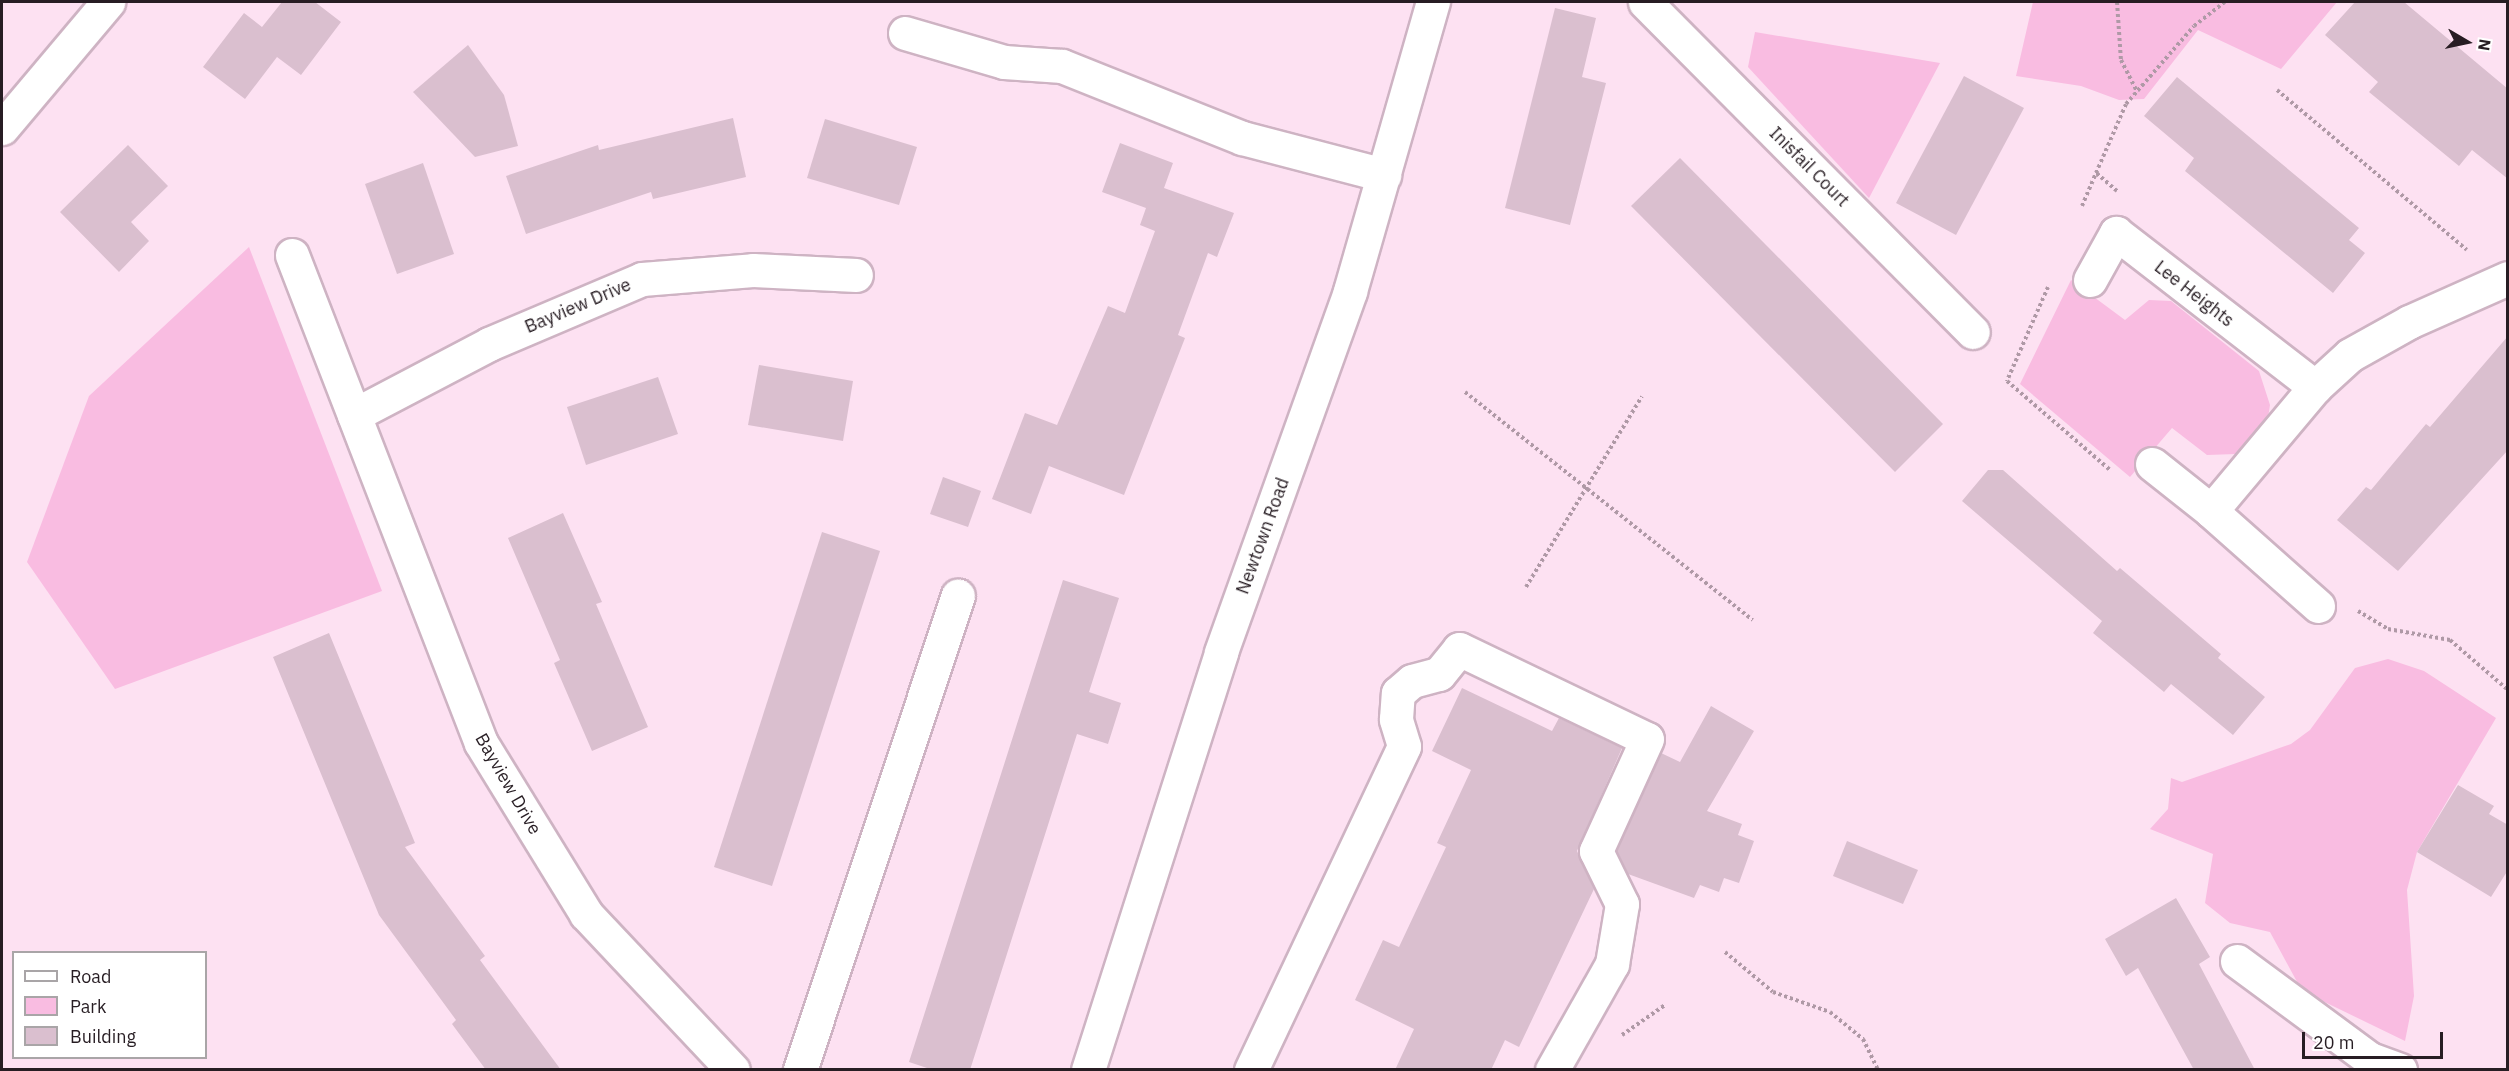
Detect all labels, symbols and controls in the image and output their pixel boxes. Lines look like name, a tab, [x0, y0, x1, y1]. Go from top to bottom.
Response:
north arrow	[2437, 12, 2497, 72]
text: N	[2474, 38, 2496, 52]
street label: Inisfail Court	[1765, 123, 1853, 211]
street label: Lee Heights	[2150, 256, 2238, 332]
street label: Bayview Drive	[522, 274, 634, 338]
street label: Newtown Road	[1232, 475, 1294, 597]
street label: Bayview Drive	[470, 730, 546, 838]
legend	[12, 951, 207, 1059]
text: Road	[70, 965, 111, 988]
text: Park	[70, 995, 106, 1018]
scale bar	[2305, 1020, 2446, 1058]
text: Building	[70, 1025, 136, 1048]
text: 20 m	[2313, 1031, 2355, 1054]

